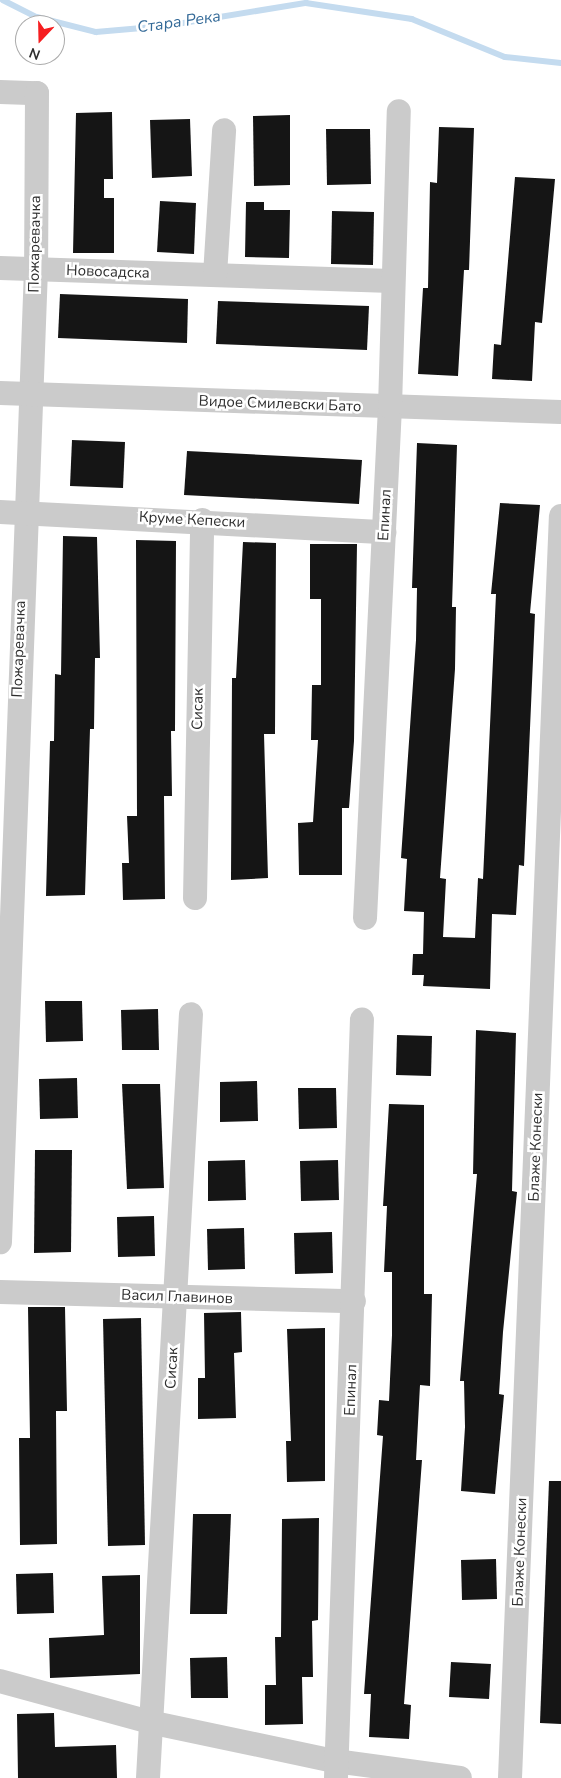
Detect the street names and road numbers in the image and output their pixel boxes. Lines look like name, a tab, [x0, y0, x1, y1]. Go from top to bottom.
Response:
street label: Пожаревачка	[25, 195, 45, 293]
street label: Новосадска	[66, 262, 150, 282]
street label: Видое Смилевски Бато	[198, 392, 362, 416]
street label: Епинал	[375, 489, 395, 541]
street label: Круме Кепески	[138, 508, 246, 532]
street label: Пожаревачка	[8, 600, 30, 698]
street label: Сисак	[189, 688, 207, 730]
street label: Блаже Конески	[525, 1092, 547, 1202]
street label: Васил Главинов	[121, 1286, 233, 1308]
street label: Сисак	[162, 1347, 182, 1389]
street label: Епинал	[341, 1364, 361, 1416]
street label: Блаже Конески	[509, 1497, 531, 1607]

